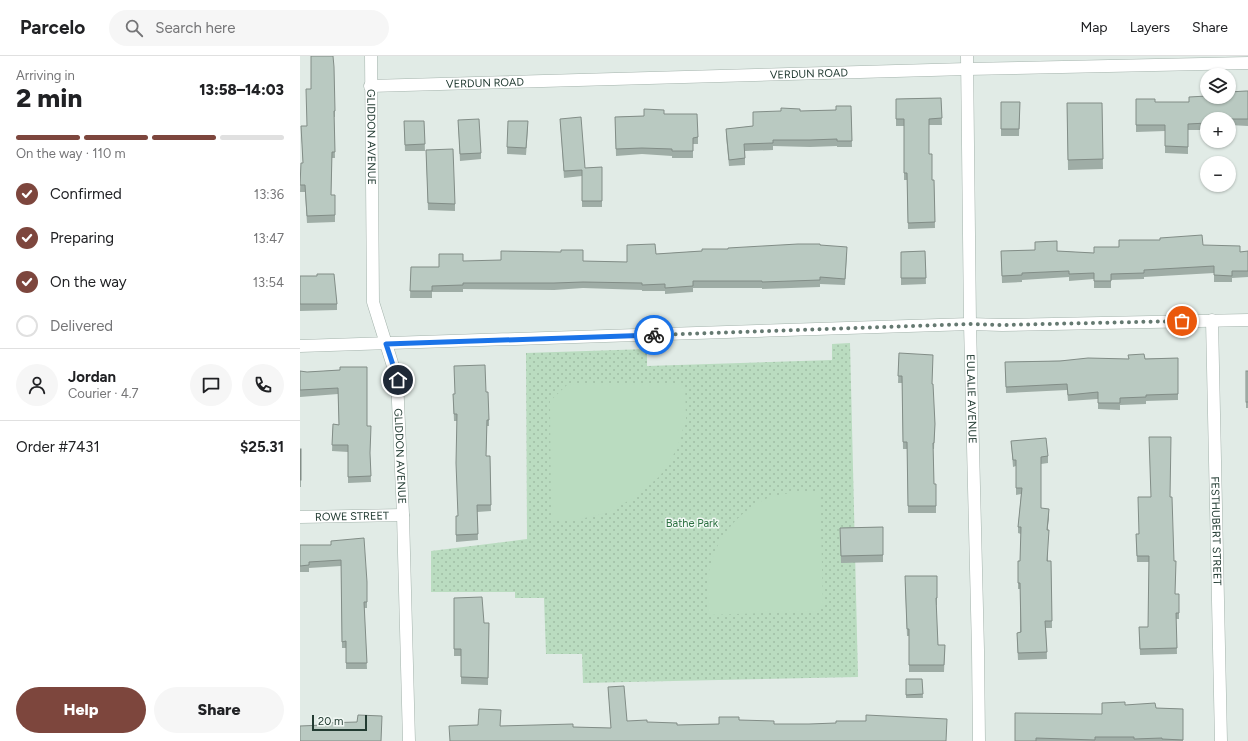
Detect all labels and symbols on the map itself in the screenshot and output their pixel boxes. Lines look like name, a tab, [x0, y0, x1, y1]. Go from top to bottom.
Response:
street label: VERDUN ROAD	[770, 66, 848, 82]
street label: VERDUN ROAD	[446, 76, 525, 91]
street label: GLIDDON AVENUE	[364, 89, 378, 185]
pin	[1165, 304, 1199, 338]
courier	[634, 315, 674, 355]
street label: EULALIE AVENUE	[964, 354, 979, 444]
pin	[381, 363, 415, 397]
street label: GLIDDON AVENUE	[391, 408, 409, 505]
street label: FESTHUBERT STREET	[1208, 476, 1224, 586]
street label: ROWE STREET	[315, 509, 389, 524]
park label: Bathe Park	[666, 517, 719, 530]
scale bar	[312, 713, 367, 732]

